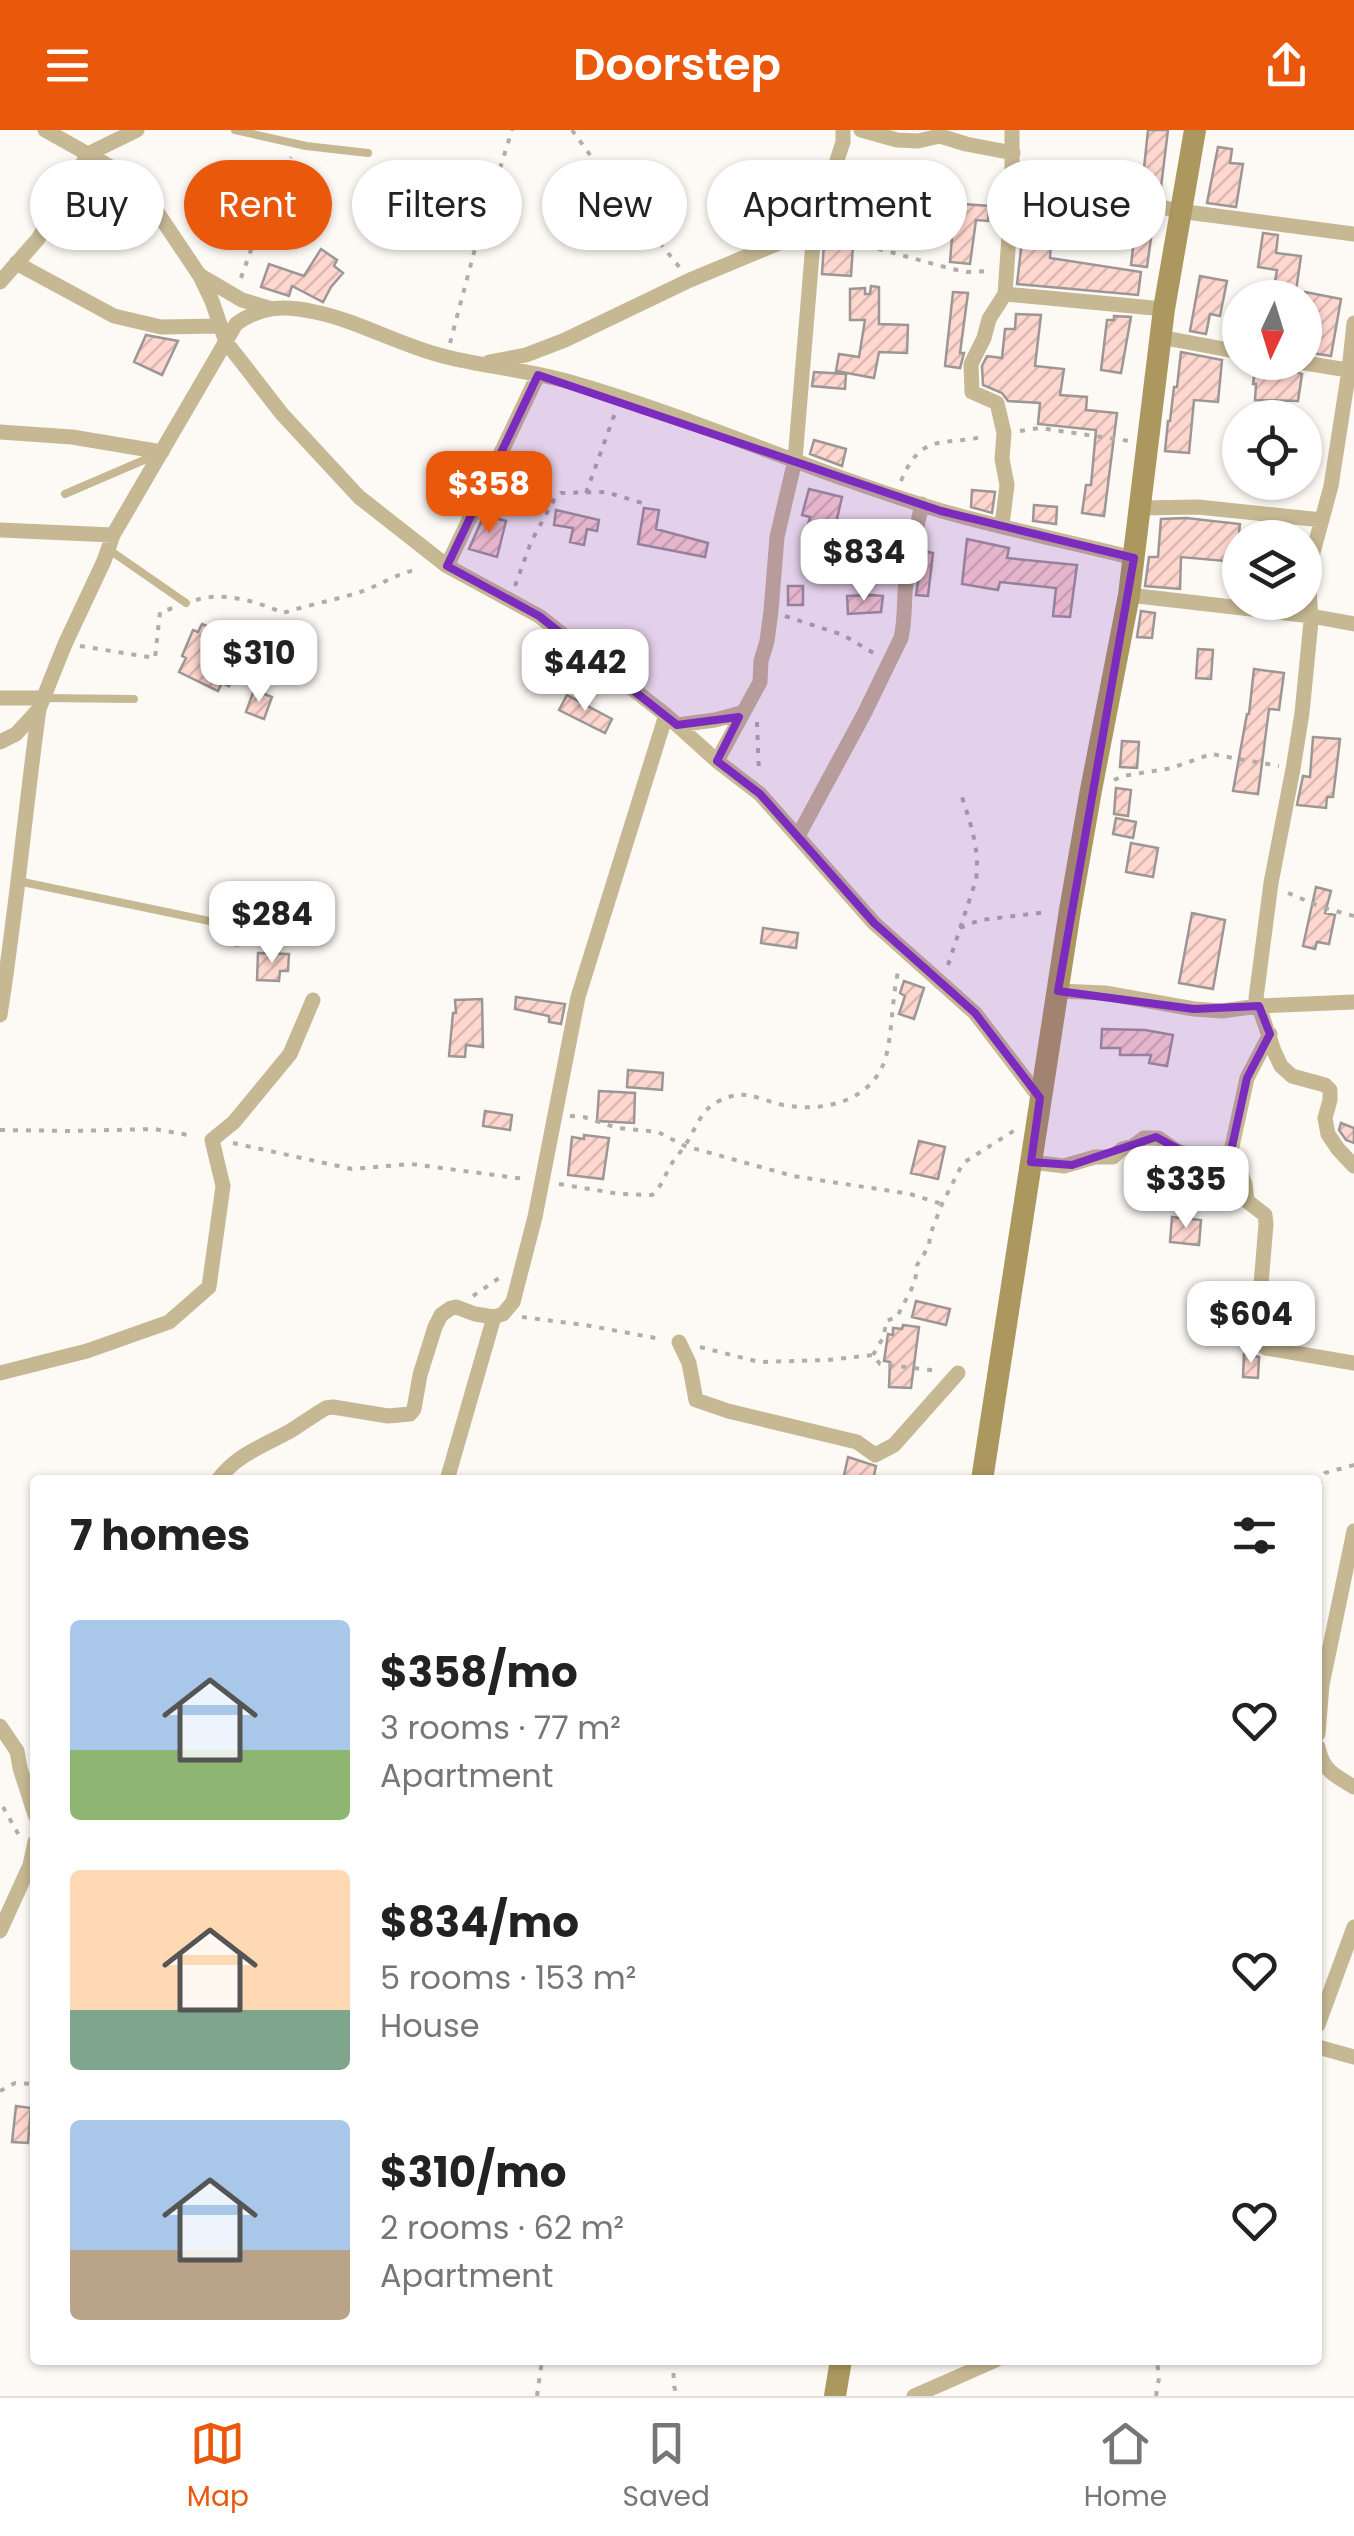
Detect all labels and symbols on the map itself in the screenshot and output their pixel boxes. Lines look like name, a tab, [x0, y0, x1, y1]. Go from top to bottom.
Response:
north arrow	[1222, 280, 1322, 380]
pin: $358	[430, 451, 548, 536]
pin: $834	[805, 519, 923, 604]
pin: $310	[200, 620, 318, 705]
pin: $442	[526, 629, 644, 714]
pin: $284	[213, 881, 331, 966]
pin: $335	[1127, 1146, 1245, 1231]
pin: $604	[1192, 1281, 1310, 1366]

